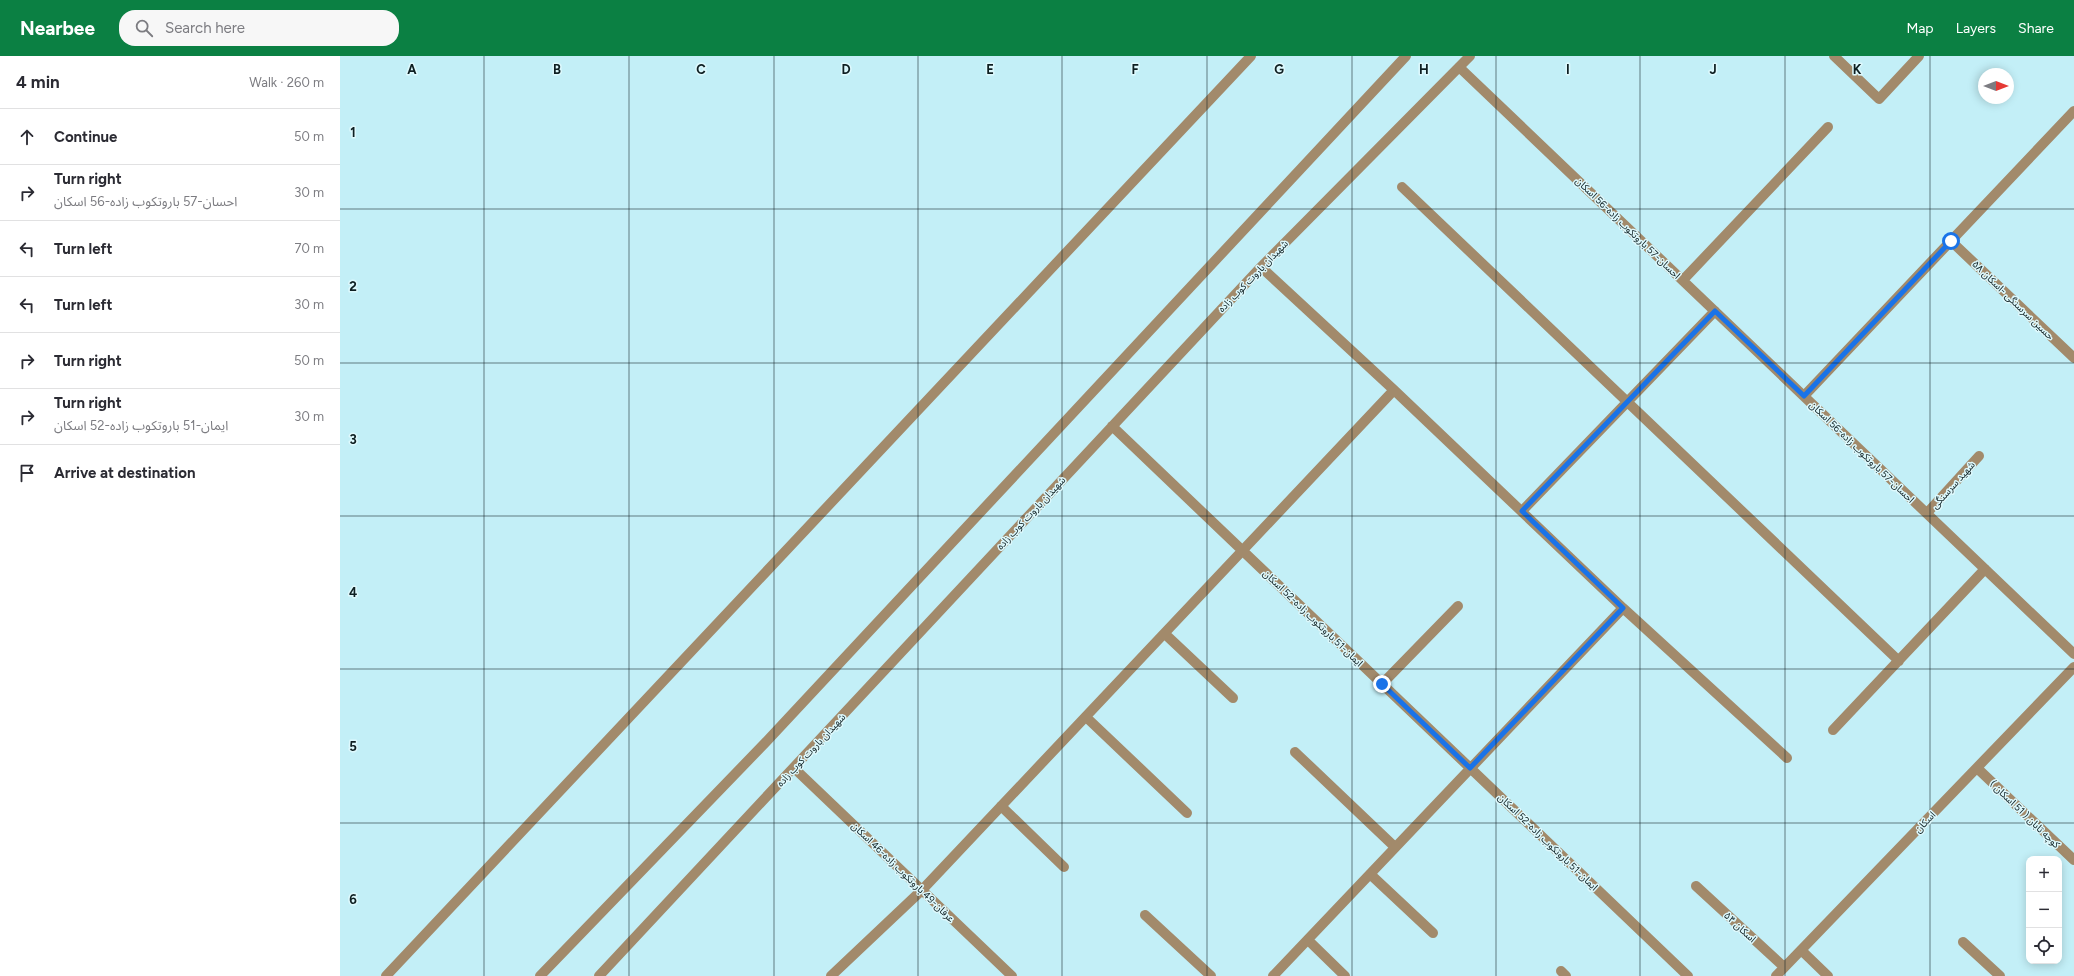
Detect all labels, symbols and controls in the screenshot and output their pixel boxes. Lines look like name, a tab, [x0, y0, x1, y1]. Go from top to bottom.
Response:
search box	[119, 10, 399, 46]
text: Nearbee	[20, 17, 95, 40]
icon: search	[133, 17, 155, 39]
text: Search here	[165, 19, 245, 37]
text: Map	[1906, 20, 1934, 37]
text: Layers	[1956, 20, 1996, 37]
text: Share	[2018, 20, 2054, 37]
text: A	[407, 62, 417, 77]
text: B	[553, 62, 561, 77]
text: C	[696, 62, 706, 77]
text: D	[841, 62, 851, 77]
text: E	[986, 62, 994, 77]
text: F	[1131, 62, 1139, 77]
text: G	[1274, 62, 1284, 77]
text: H	[1419, 62, 1429, 77]
text: I	[1566, 62, 1570, 77]
text: J	[1709, 62, 1717, 77]
text: K	[1853, 62, 1862, 77]
north arrow	[1978, 68, 2014, 104]
text: 4 min	[16, 72, 60, 92]
text: Walk · 260 m	[249, 75, 324, 90]
text: 1	[350, 125, 356, 140]
icon: ahead	[16, 126, 38, 148]
text: Continue	[54, 128, 117, 146]
text: 50 m	[294, 129, 324, 144]
text: Turn right	[54, 170, 122, 188]
street label: احسان-57 باروتکوب زاده-56 اسکان	[1573, 174, 1683, 282]
icon: right	[16, 182, 38, 204]
text: 30 m	[294, 185, 324, 200]
text: احسان-57 باروتکوب زاده-56 اسکان	[54, 194, 237, 209]
route start	[1942, 232, 1960, 250]
street label: شهیدان باروت کوب زاده	[1215, 237, 1291, 315]
icon: left	[16, 238, 38, 260]
text: Turn left	[54, 240, 112, 258]
text: 70 m	[294, 241, 324, 256]
street label: حسین سرسنگی -اسکان ۵۸	[1969, 258, 2057, 343]
text: 2	[349, 279, 357, 294]
icon: left	[16, 294, 38, 316]
text: Turn left	[54, 296, 112, 314]
text: 30 m	[294, 297, 324, 312]
icon: right	[16, 350, 38, 372]
text: Turn right	[54, 352, 122, 370]
text: 50 m	[294, 353, 324, 368]
text: Turn right	[54, 394, 122, 412]
street label: احسان-57 باروتکوب زاده-56 اسکان	[1807, 398, 1917, 506]
icon: right	[16, 406, 38, 428]
text: 30 m	[294, 409, 324, 424]
text: ایمان-51 باروتکوب زاده-52 اسکان	[54, 418, 228, 433]
text: 3	[349, 432, 357, 447]
street label: شهید سرسنگی	[1928, 458, 1978, 512]
icon: arrive	[16, 462, 38, 484]
text: Arrive at destination	[54, 464, 195, 482]
street label: شهیدان باروت کوب زاده	[994, 473, 1068, 552]
street label: ایمان-51 باروتکوب زاده-52 اسکان	[1260, 567, 1366, 669]
text: 4	[349, 585, 357, 600]
route end	[1373, 675, 1391, 693]
street label: شهیدان باروت کوب زاده	[774, 710, 848, 789]
text: 5	[349, 739, 357, 754]
street label: کوچه تابان ( 51 اسکان )	[1987, 777, 2063, 851]
street label: ایمان-51 باروتکوب زاده-52 اسکان	[1495, 791, 1601, 893]
street label: اسکان	[1912, 808, 1938, 836]
street label: عرفان-49 باروتکوب زاده-46 اسکان	[849, 819, 957, 925]
map controls	[2026, 856, 2062, 964]
button: +	[2026, 856, 2062, 892]
text: 6	[349, 892, 357, 907]
button: −	[2026, 892, 2062, 928]
street label: اسکان ۵۴	[1721, 909, 1759, 945]
button: locate	[2026, 928, 2062, 964]

